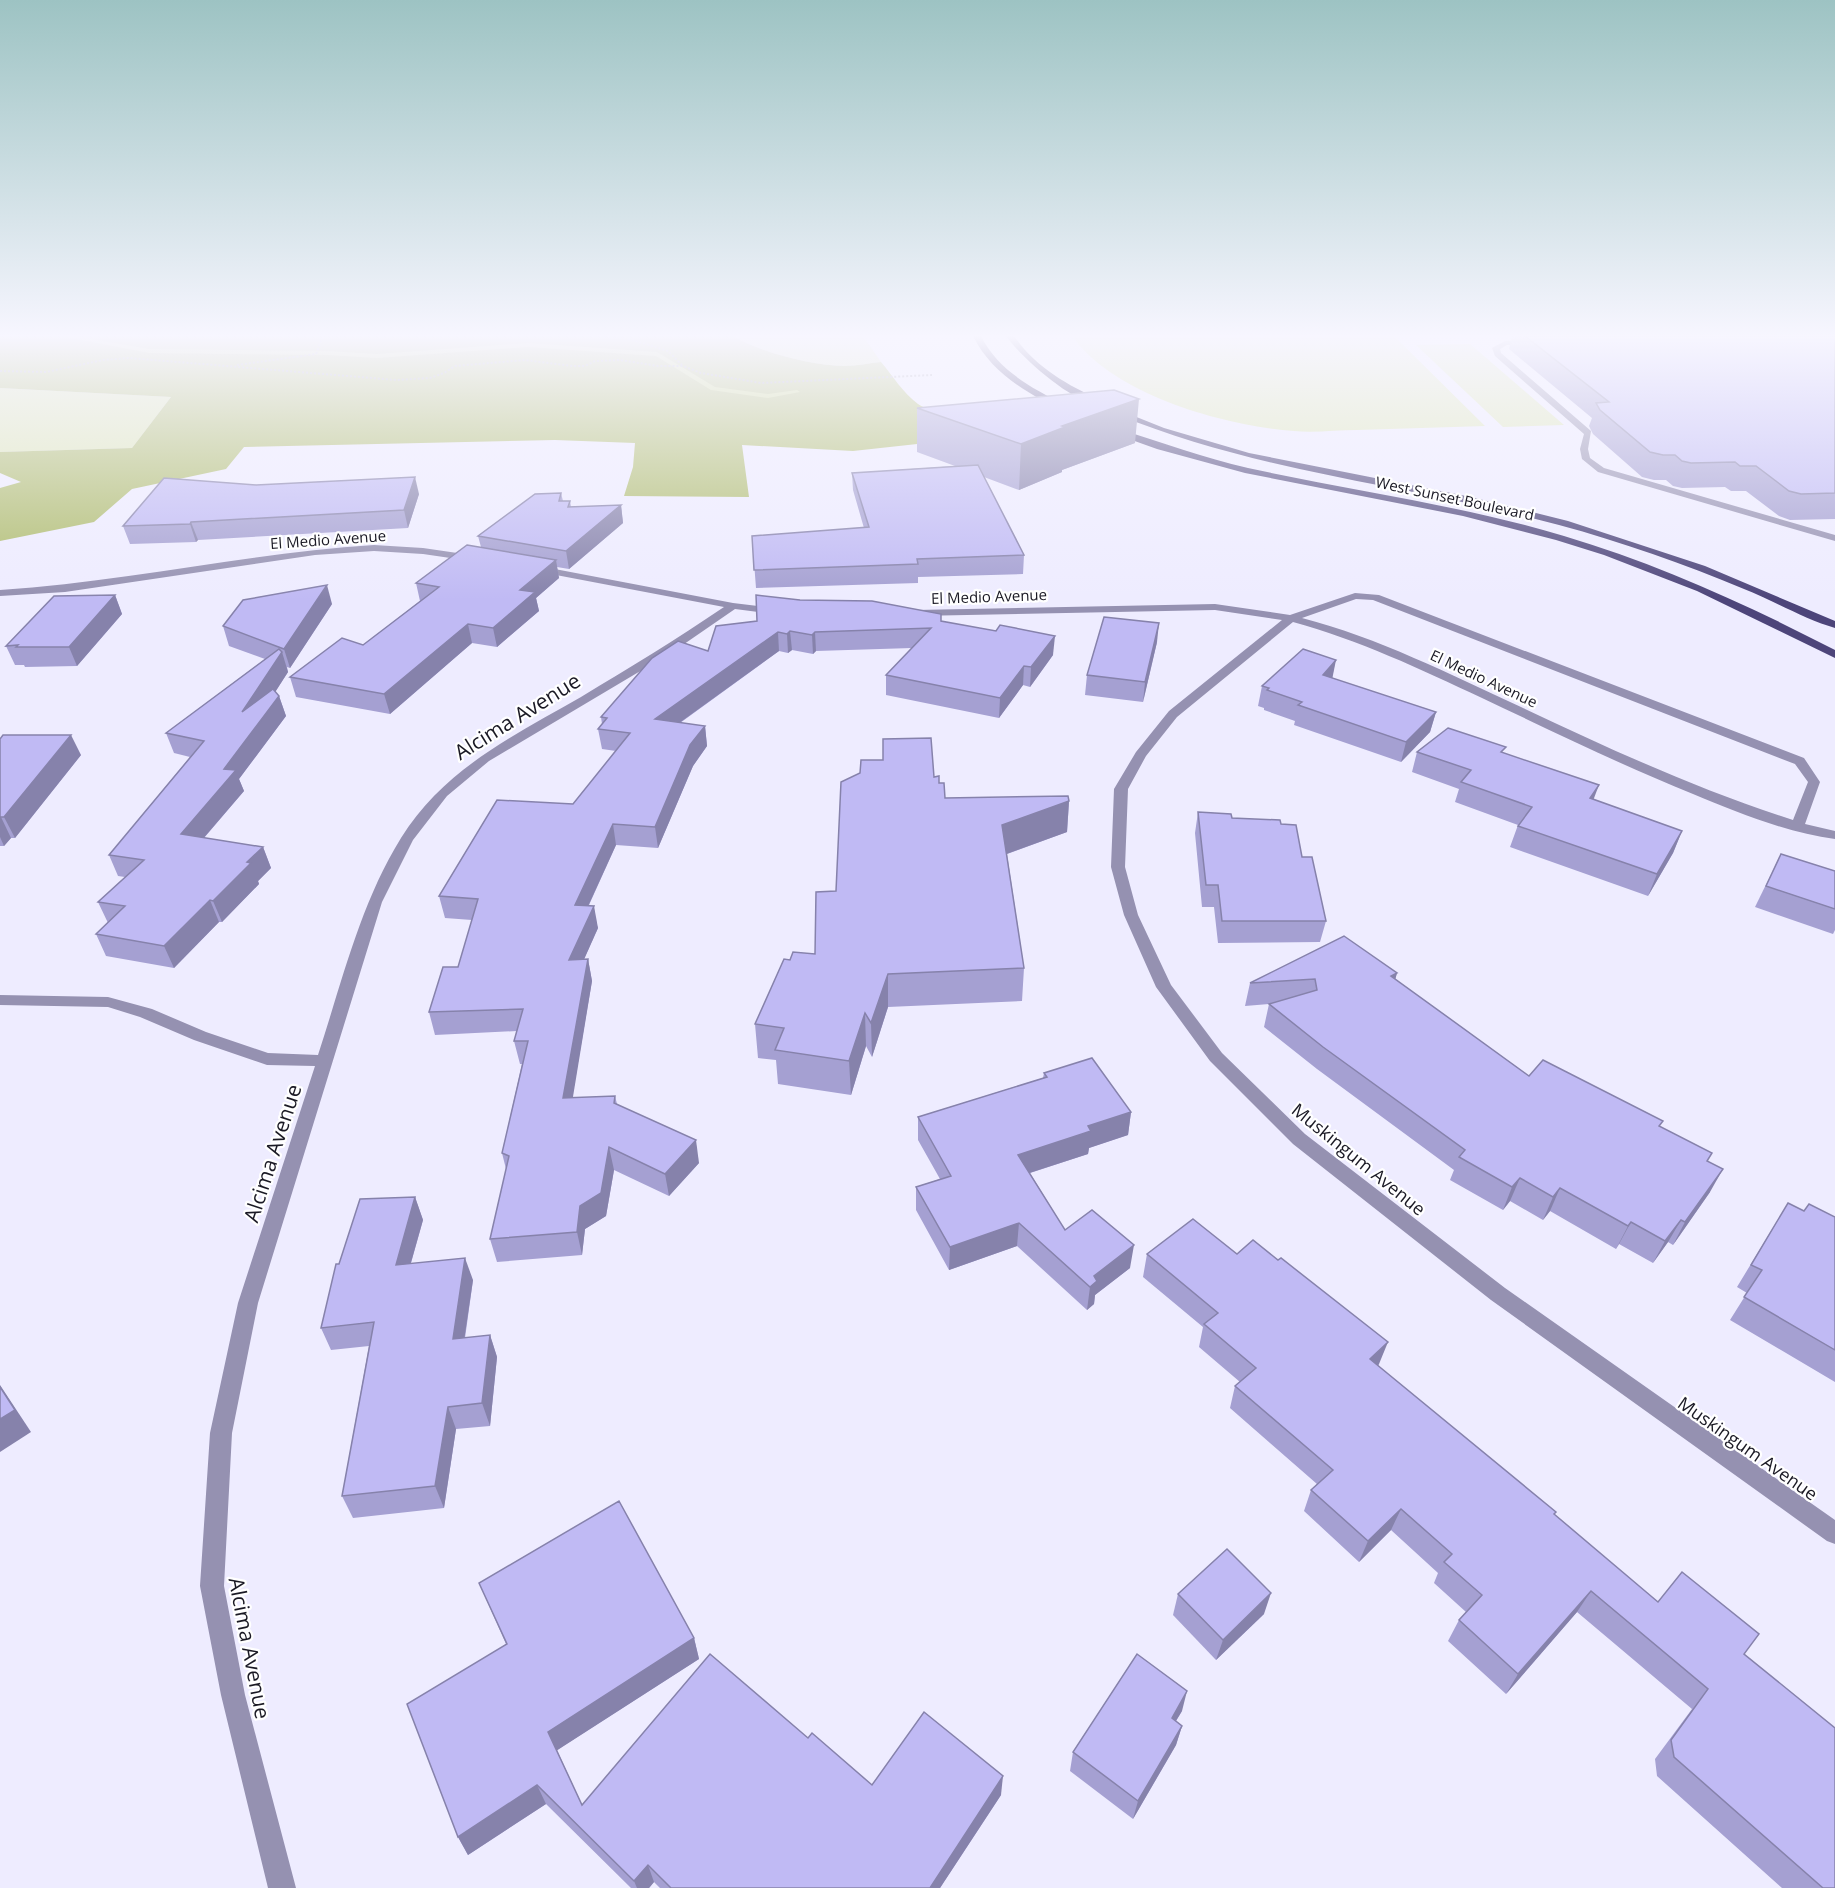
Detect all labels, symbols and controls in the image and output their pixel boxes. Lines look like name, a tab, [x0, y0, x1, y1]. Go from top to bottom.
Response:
street label: West Sunset Boulevard	[1374, 471, 1536, 525]
street label: El Medio Avenue	[269, 525, 387, 553]
street label: El Medio Avenue	[931, 584, 1047, 608]
street label: El Medio Avenue	[1427, 644, 1541, 712]
street label: Alcima Avenue	[449, 666, 585, 766]
street label: Alcima Avenue	[236, 1080, 308, 1226]
street label: Muskingum Avenue	[1287, 1098, 1431, 1220]
street label: Muskingum Avenue	[1673, 1391, 1823, 1505]
street label: Alcima Avenue	[223, 1575, 277, 1721]

